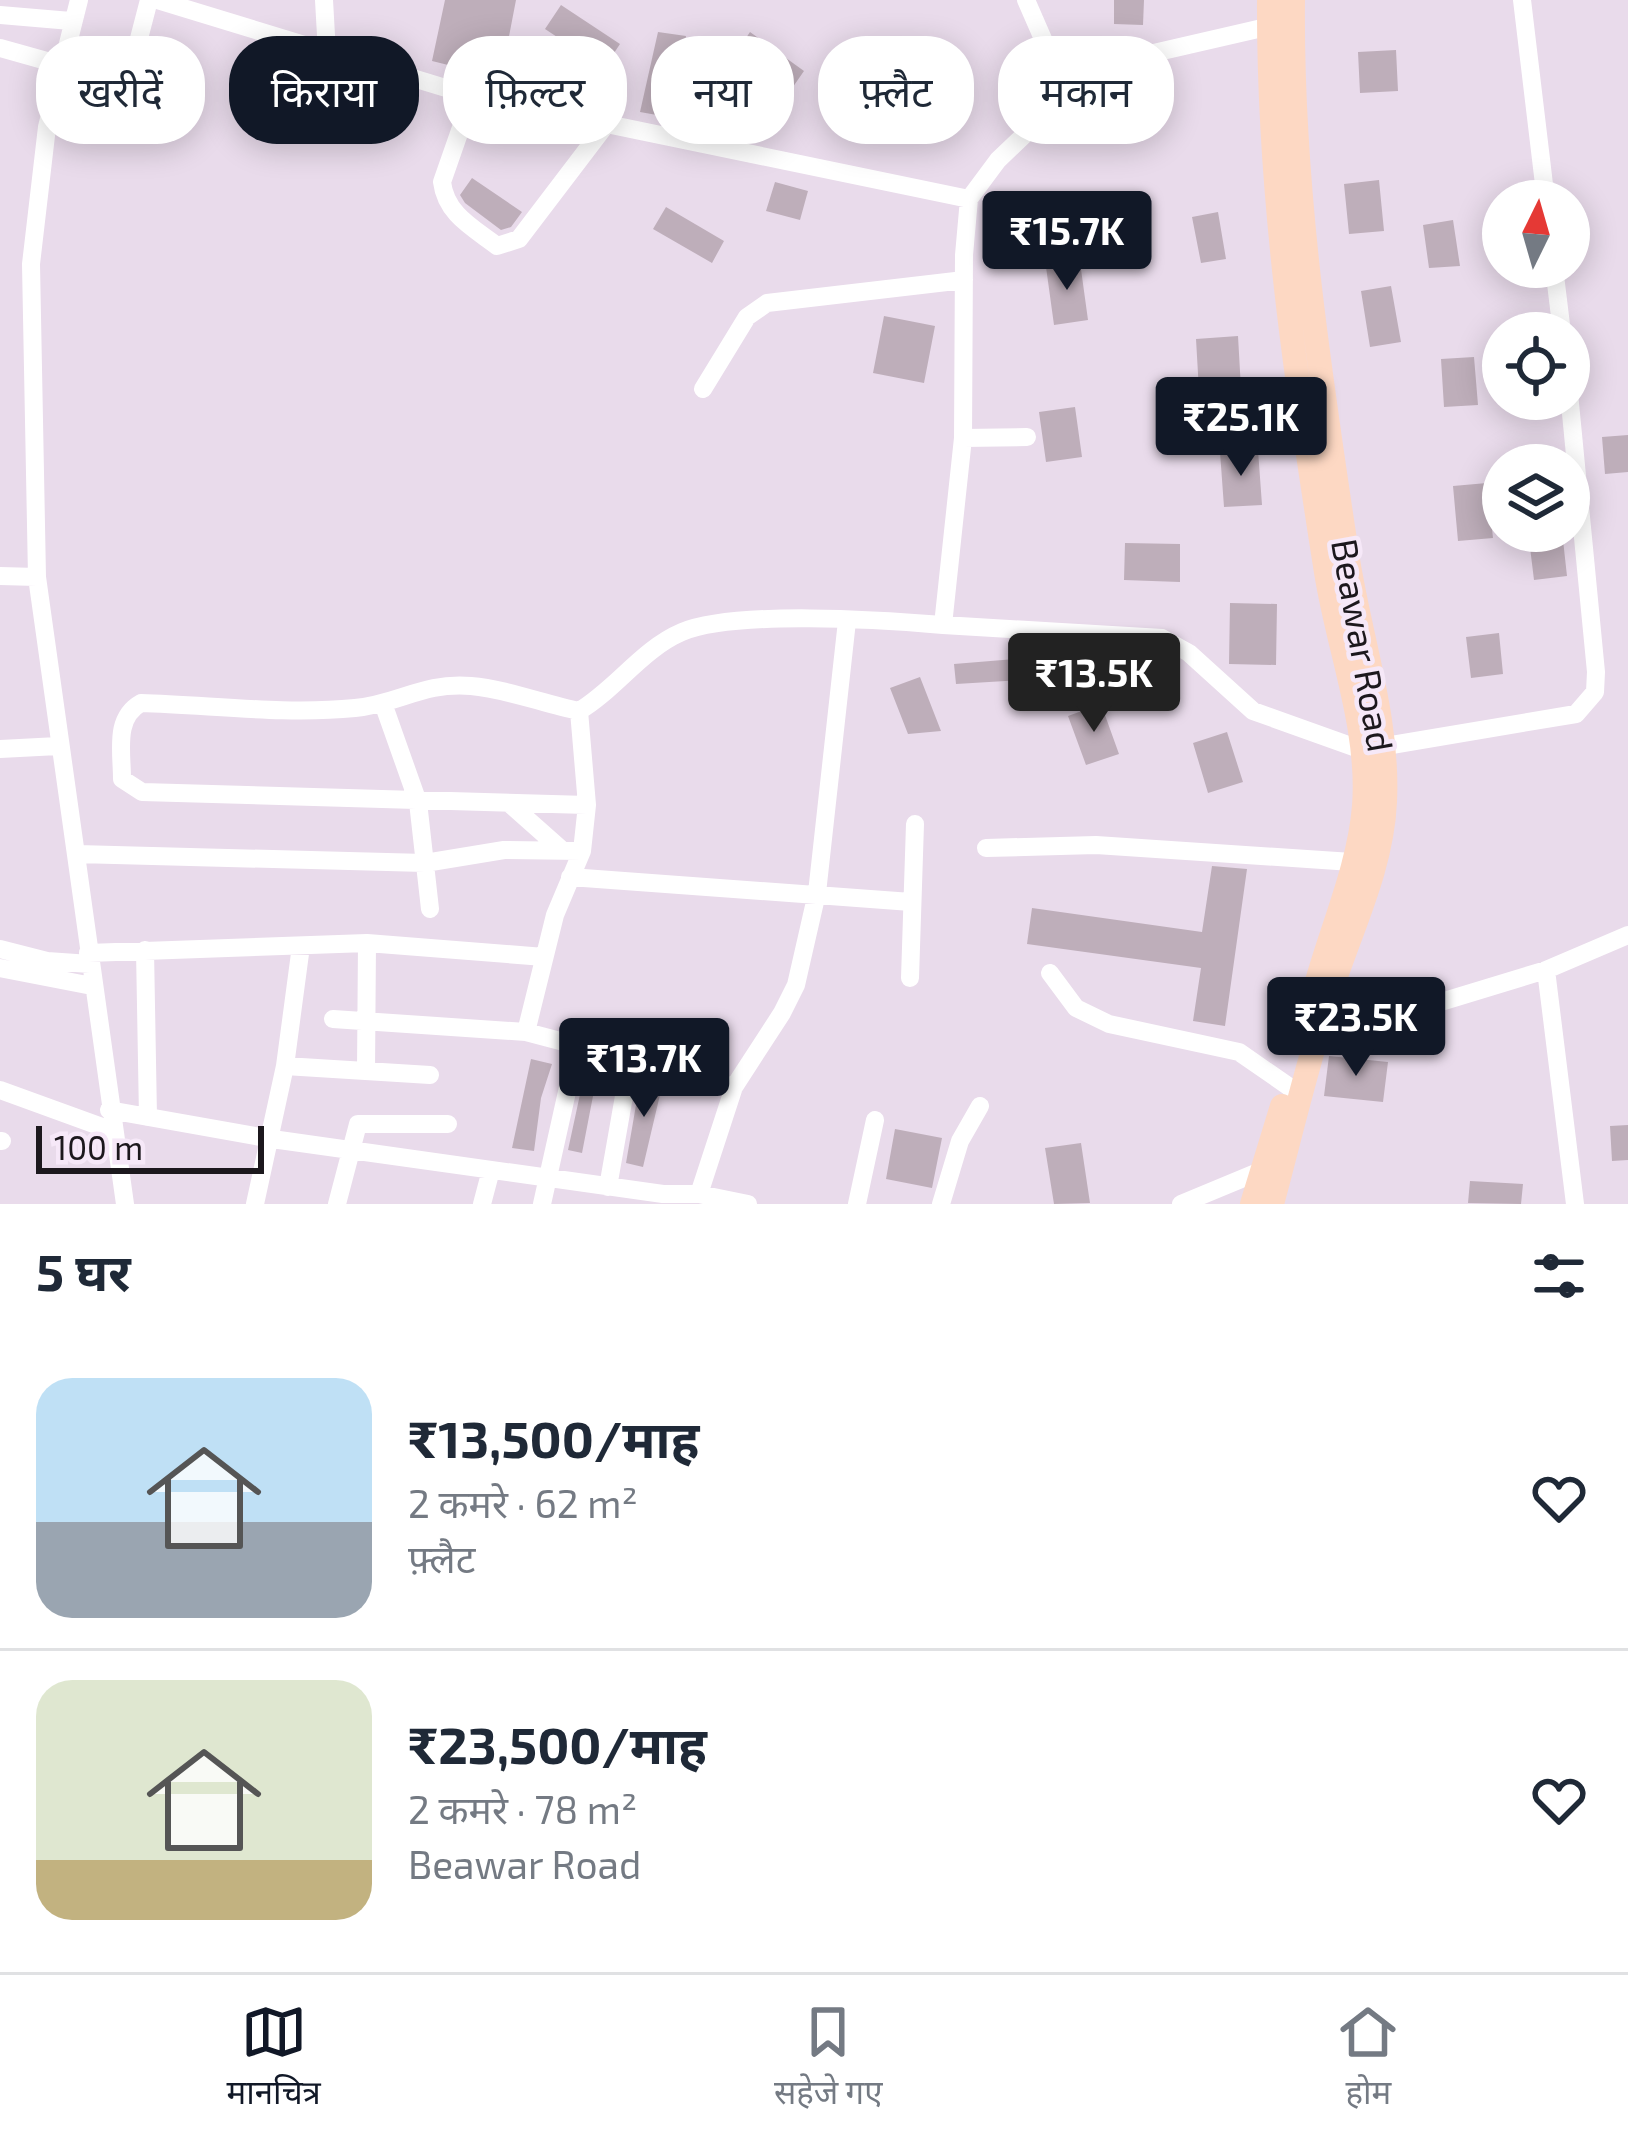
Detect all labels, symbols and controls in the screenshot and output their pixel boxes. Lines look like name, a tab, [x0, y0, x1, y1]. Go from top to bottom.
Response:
chip: खरीदें	[36, 36, 205, 144]
chip: किराया	[229, 36, 419, 144]
chip: फ़िल्टर	[443, 36, 627, 144]
chip: नया	[651, 36, 794, 144]
chip: फ़्लैट	[818, 36, 974, 144]
chip: मकान	[998, 36, 1174, 144]
north arrow	[1482, 180, 1590, 288]
map controls	[1482, 180, 1590, 552]
pin: ₹15.7K	[969, 191, 1165, 293]
text: ₹15.7K	[1010, 206, 1125, 253]
button: locate	[1482, 312, 1590, 420]
pin: ₹25.1K	[1143, 377, 1339, 479]
text: ₹25.1K	[1183, 392, 1299, 439]
button: layers	[1482, 444, 1590, 552]
street label: Beawar Road	[1324, 535, 1404, 755]
pin: ₹13.5K	[996, 633, 1192, 735]
text: ₹13.5K	[1035, 648, 1153, 695]
pin: ₹23.5K	[1258, 977, 1454, 1079]
text: ₹23.5K	[1294, 992, 1418, 1039]
pin: ₹13.7K	[546, 1018, 742, 1120]
text: ₹13.7K	[586, 1033, 702, 1080]
scale bar	[36, 1120, 264, 1173]
text: 100 m	[54, 1127, 143, 1167]
text: 5 घर	[36, 1240, 131, 1301]
icon: filters	[1526, 1243, 1592, 1309]
text: ₹13,500/माह	[408, 1407, 699, 1468]
icon: home	[132, 1426, 276, 1570]
icon: heart	[1526, 1465, 1592, 1531]
text: 2 कमरे · 62 m²	[408, 1479, 638, 1526]
text: फ़्लैट	[408, 1534, 475, 1581]
text: ₹23,500/माह	[408, 1713, 707, 1774]
icon: home	[132, 1728, 276, 1872]
icon: heart	[1526, 1767, 1592, 1833]
text: 2 कमरे · 78 m²	[408, 1785, 637, 1832]
text: Beawar Road	[408, 1840, 641, 1887]
tab: मानचित्र	[227, 1999, 321, 2117]
tab: सहेजे गए	[774, 1999, 882, 2117]
tab: होम	[1335, 1999, 1401, 2117]

